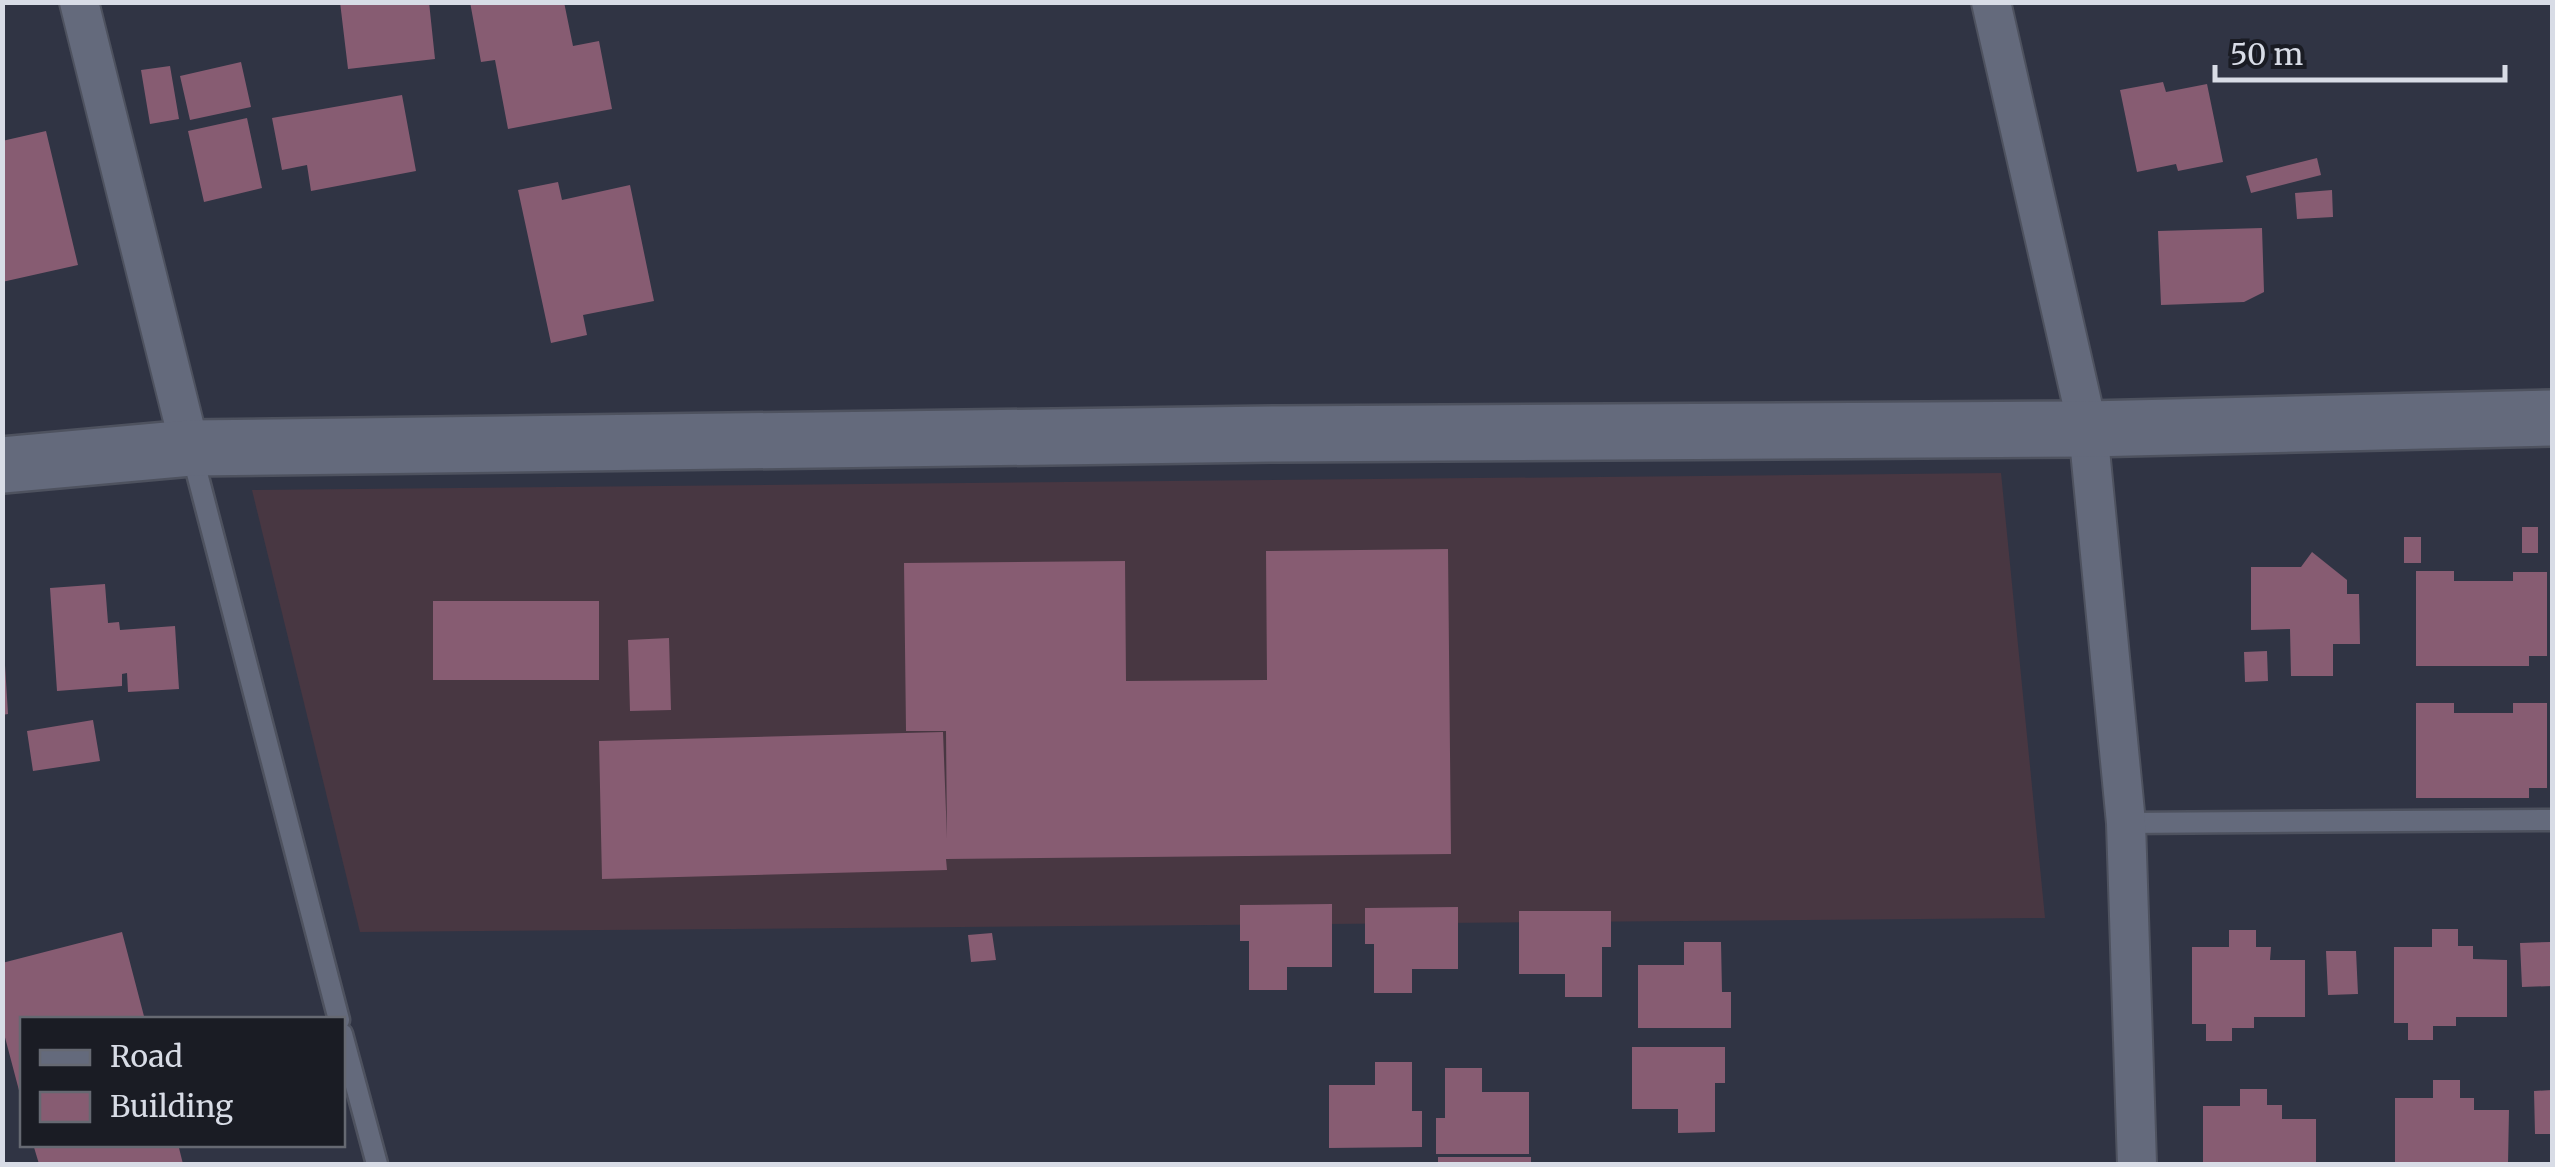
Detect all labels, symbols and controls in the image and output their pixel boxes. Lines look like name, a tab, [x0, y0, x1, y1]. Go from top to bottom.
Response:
scale bar	[2215, 20, 2505, 82]
text: 50 m	[2230, 35, 2303, 73]
legend	[20, 1017, 345, 1147]
text: Road	[110, 1037, 183, 1075]
text: Building	[110, 1087, 233, 1125]

